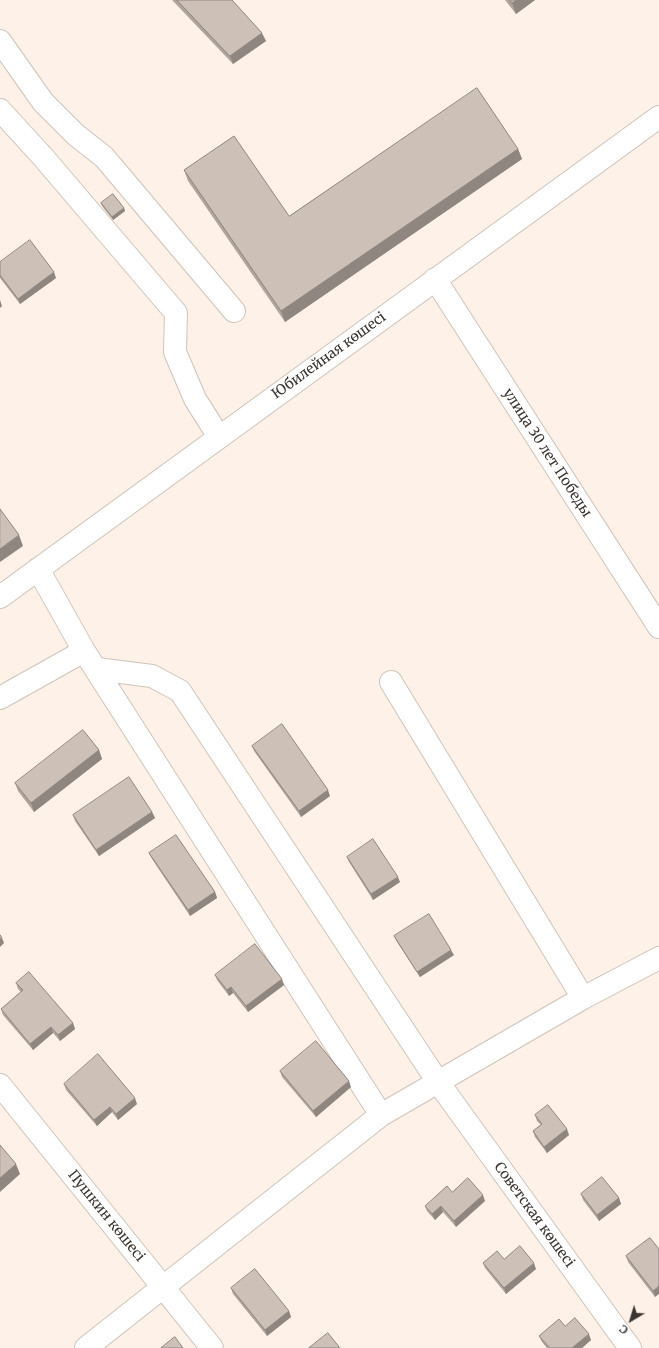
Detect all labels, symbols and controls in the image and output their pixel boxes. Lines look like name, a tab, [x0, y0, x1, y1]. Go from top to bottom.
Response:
street label: Юбилейная көшесі	[269, 309, 389, 403]
street label: улица 30 лет Победы	[499, 386, 595, 520]
street label: Советская көшесі	[490, 1159, 578, 1271]
street label: Пушкин көшесі	[64, 1167, 148, 1265]
north arrow	[611, 1300, 651, 1340]
text: С	[616, 1322, 631, 1337]

